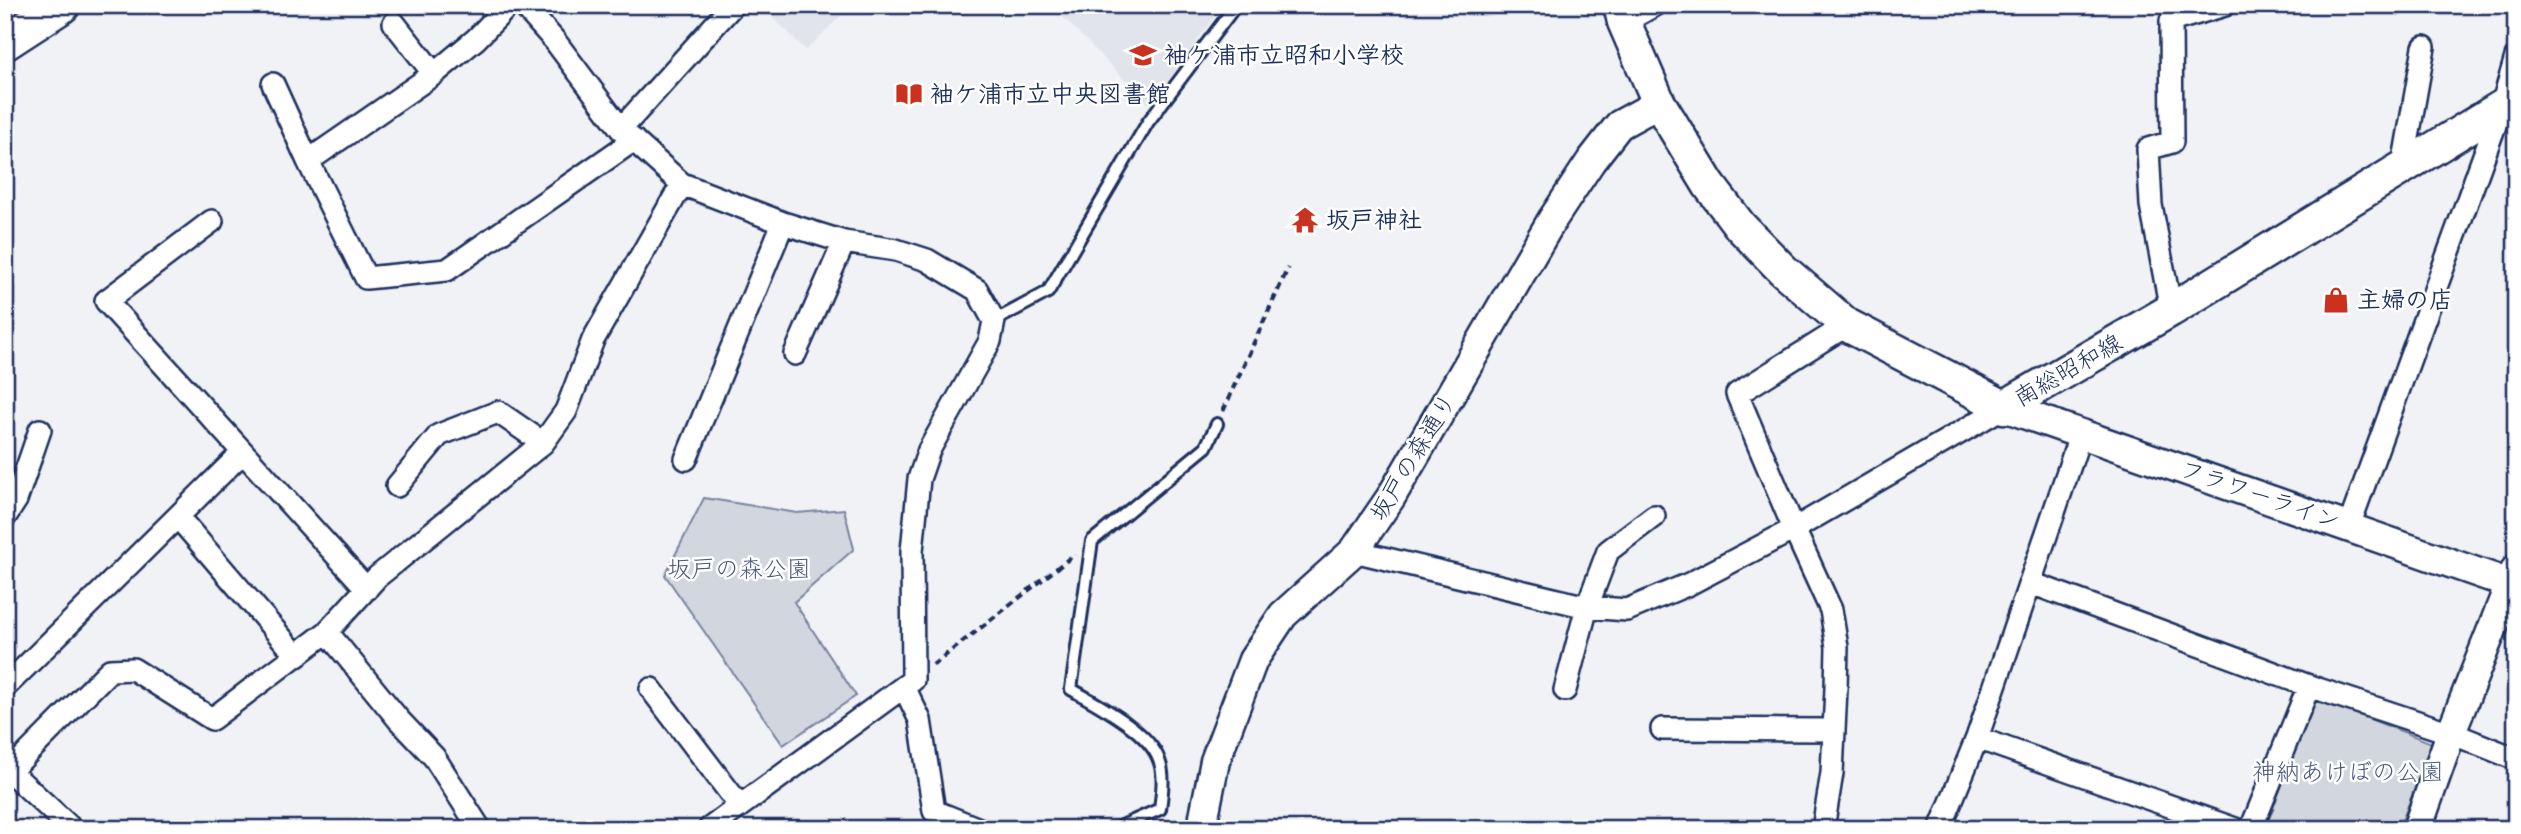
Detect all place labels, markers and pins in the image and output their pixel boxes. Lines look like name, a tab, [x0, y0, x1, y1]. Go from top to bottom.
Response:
place label: 袖ケ浦市立昭和小学校	[1164, 35, 1404, 71]
school or university icon: 袖ケ浦市立昭和小学校	[1128, 40, 1158, 70]
place label: 袖ケ浦市立中央図書館	[930, 74, 1170, 110]
library icon: 袖ケ浦市立中央図書館	[894, 79, 924, 109]
place label: 坂戸神社	[1326, 200, 1422, 236]
temple icon: 坂戸神社	[1290, 205, 1320, 235]
place label: 主婦の店	[2357, 280, 2453, 316]
shop icon: 主婦の店	[2321, 285, 2351, 315]

